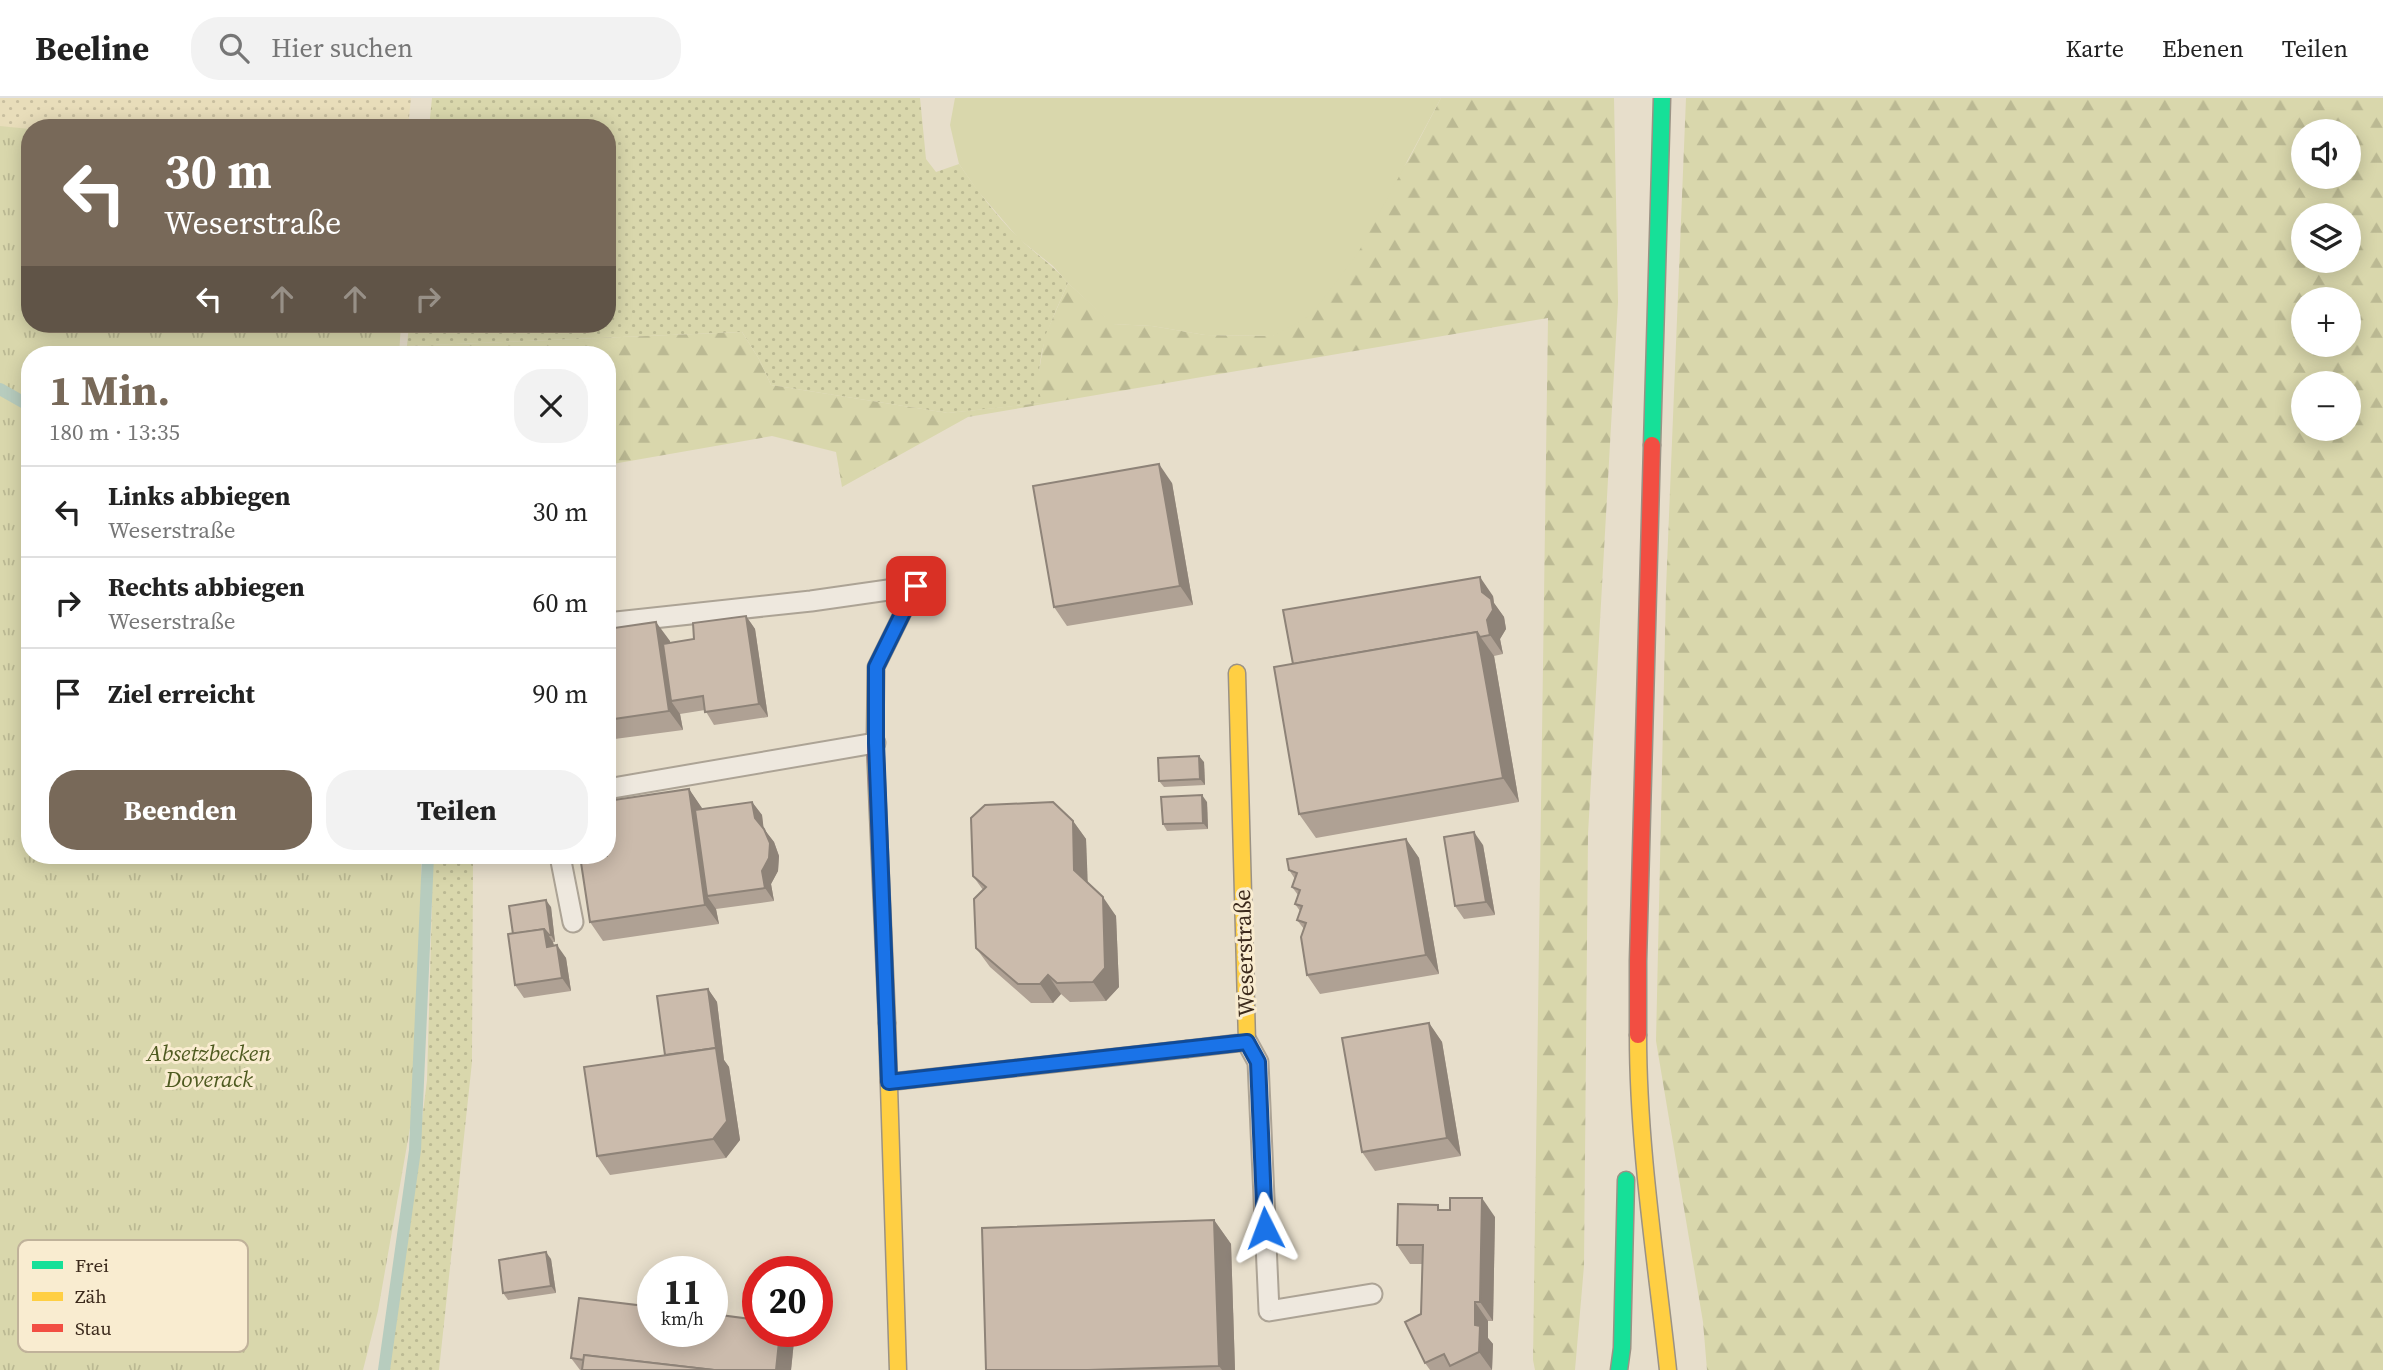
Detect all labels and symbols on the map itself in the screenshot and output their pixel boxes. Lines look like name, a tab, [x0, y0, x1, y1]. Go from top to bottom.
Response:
pin	[886, 556, 946, 616]
street label: Weserstraße	[1226, 889, 1262, 1017]
park label: Absetzbecken Doverack	[145, 1037, 271, 1095]
position arrow	[1228, 1191, 1302, 1265]
legend	[18, 1240, 248, 1352]
text: Frei	[75, 1252, 109, 1278]
speed limit sign: 20	[742, 1256, 833, 1347]
text: Zäh	[75, 1283, 107, 1309]
text: Stau	[75, 1315, 111, 1341]

